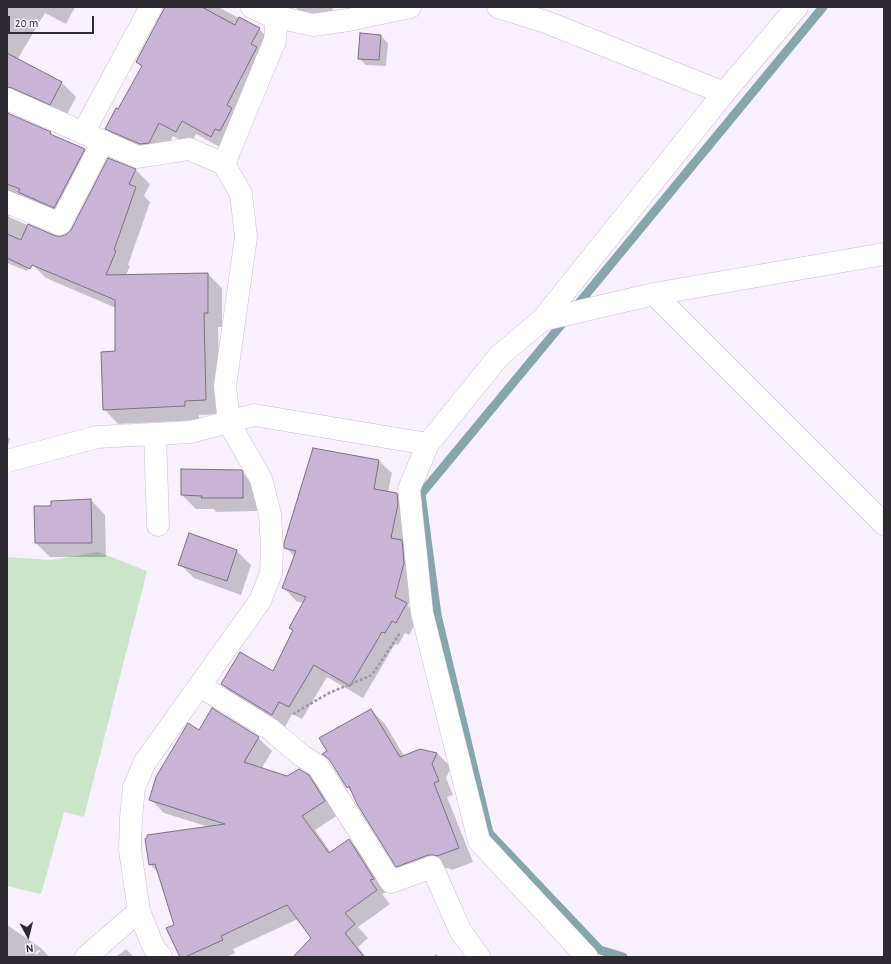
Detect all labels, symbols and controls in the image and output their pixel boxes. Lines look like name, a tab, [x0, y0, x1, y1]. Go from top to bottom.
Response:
scale bar	[10, 8, 96, 34]
text: 20 m	[15, 17, 38, 29]
north arrow	[8, 916, 48, 956]
text: N	[25, 942, 34, 954]

